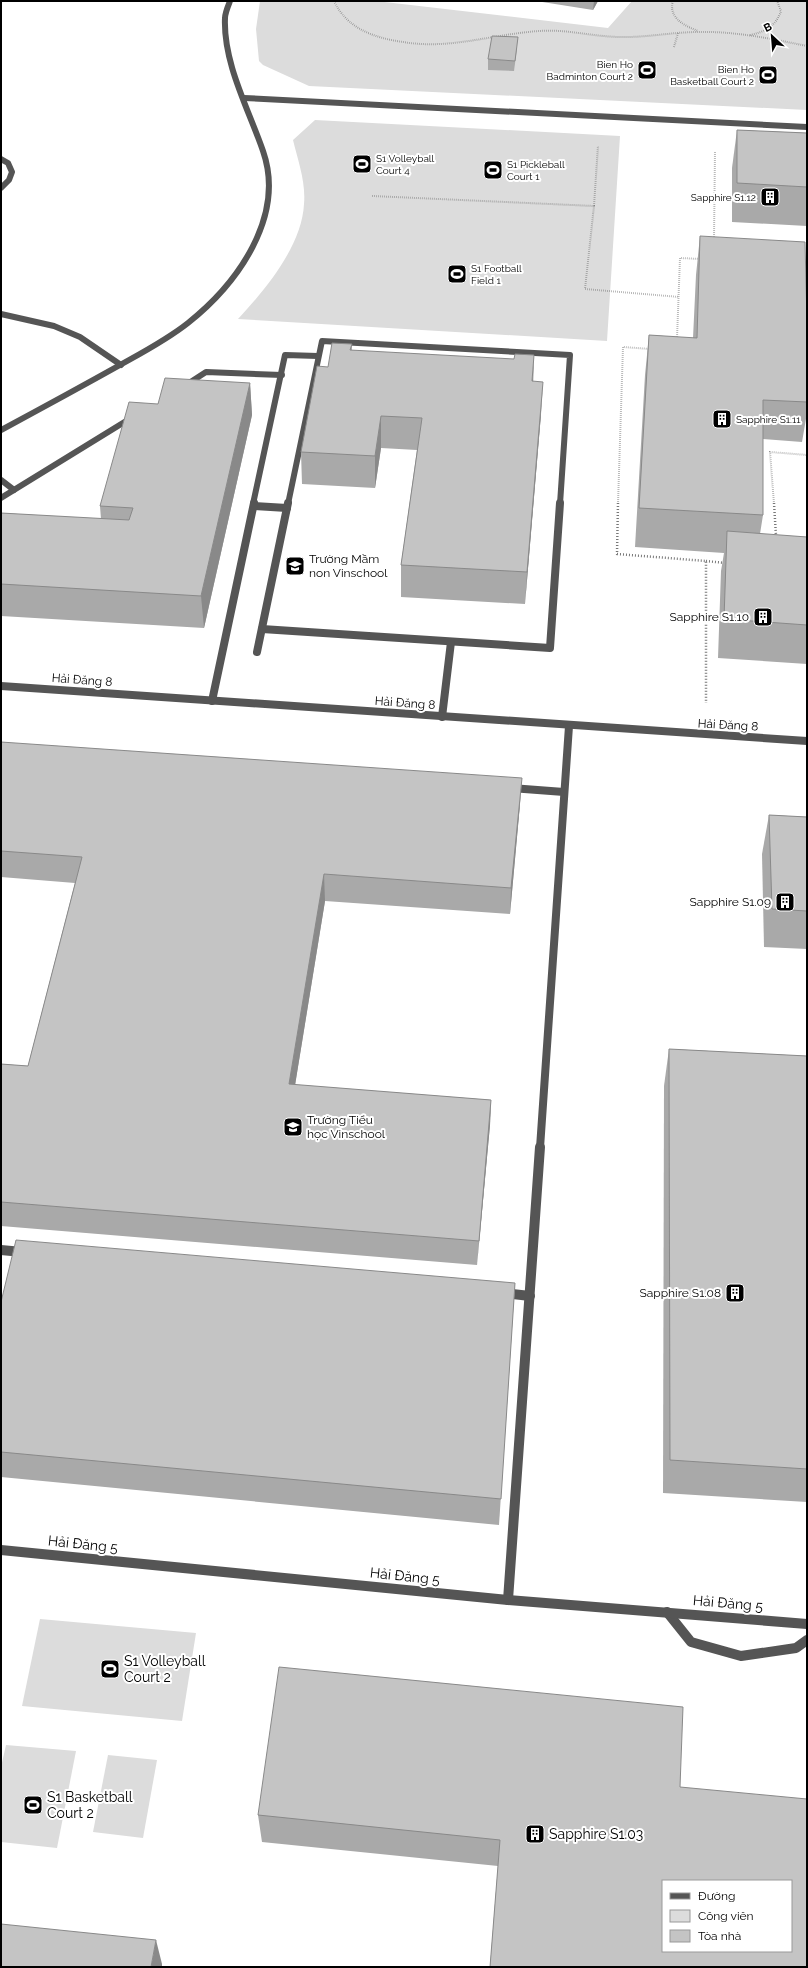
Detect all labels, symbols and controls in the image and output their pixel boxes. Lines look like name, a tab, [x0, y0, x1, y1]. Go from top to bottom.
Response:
north arrow	[752, 16, 792, 56]
text: B	[762, 20, 775, 35]
place label: Bien Ho Badminton Court 2	[547, 59, 633, 82]
sports icon: Bien Ho Badminton Court 2	[636, 59, 658, 81]
place label: Bien Ho Basketball Court 2	[670, 64, 754, 87]
sports icon: Bien Ho Basketball Court 2	[757, 64, 779, 86]
sports icon: S1 Volleyball Court 4	[351, 153, 373, 175]
place label: S1 Volleyball Court 4	[376, 153, 435, 176]
sports icon: S1 Pickleball Court 1	[482, 159, 504, 181]
place label: S1 Pickleball Court 1	[507, 159, 565, 182]
building icon: Sapphire S1.12	[759, 186, 781, 208]
place label: Sapphire S1.12	[691, 192, 756, 203]
sports icon: S1 Football Field 1	[446, 263, 468, 285]
place label: S1 Football Field 1	[471, 263, 522, 286]
building icon: Sapphire S1.11	[711, 408, 733, 430]
place label: Sapphire S1.11	[736, 414, 801, 425]
place label: Trường Mầm non Vinschool	[309, 552, 388, 580]
school or university icon: Trường Mầm non Vinschool	[284, 555, 306, 577]
building icon: Sapphire S1.10	[752, 606, 774, 628]
place label: Sapphire S1.10	[669, 610, 749, 624]
street label: Hải Đăng 8	[51, 671, 113, 689]
street label: Hải Đăng 8	[374, 694, 436, 712]
street label: Hải Đăng 8	[697, 716, 759, 734]
building icon: Sapphire S1.09	[774, 891, 796, 913]
place label: Sapphire S1.09	[690, 895, 771, 909]
place label: Trường Tiểu học Vinschool	[307, 1113, 386, 1141]
school or university icon: Trường Tiểu học Vinschool	[282, 1116, 304, 1138]
building icon: Sapphire S1.08	[724, 1282, 746, 1304]
place label: Sapphire S1.08	[639, 1286, 721, 1300]
street label: Hải Đăng 5	[47, 1532, 119, 1556]
street label: Hải Đăng 5	[369, 1564, 441, 1588]
street label: Hải Đăng 5	[692, 1592, 764, 1614]
place label: S1 Volleyball Court 2	[124, 1653, 206, 1685]
sports icon: S1 Volleyball Court 2	[99, 1658, 121, 1680]
place label: S1 Basketball Court 2	[47, 1789, 133, 1821]
sports icon: S1 Basketball Court 2	[22, 1794, 44, 1816]
building icon: Sapphire S1.03	[524, 1823, 546, 1845]
place label: Sapphire S1.03	[549, 1826, 643, 1842]
legend	[662, 1880, 792, 1952]
text: Đường	[698, 1889, 735, 1903]
text: Công viên	[698, 1909, 754, 1923]
text: Tòa nhà	[698, 1929, 741, 1943]

